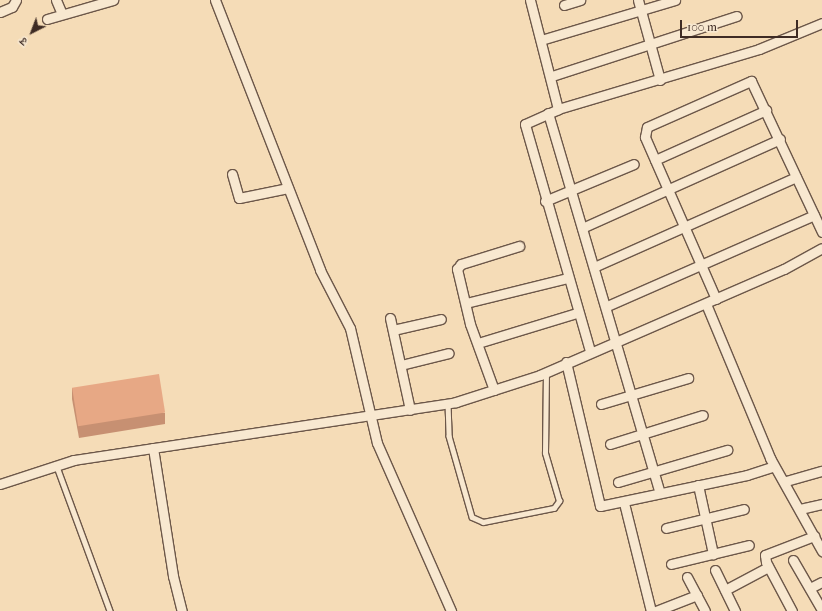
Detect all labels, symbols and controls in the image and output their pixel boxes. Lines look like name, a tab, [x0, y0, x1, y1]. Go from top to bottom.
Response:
north arrow	[12, 12, 52, 52]
scale bar	[682, 12, 800, 38]
text: 100 m	[687, 20, 717, 34]
text: उ	[17, 35, 30, 48]

